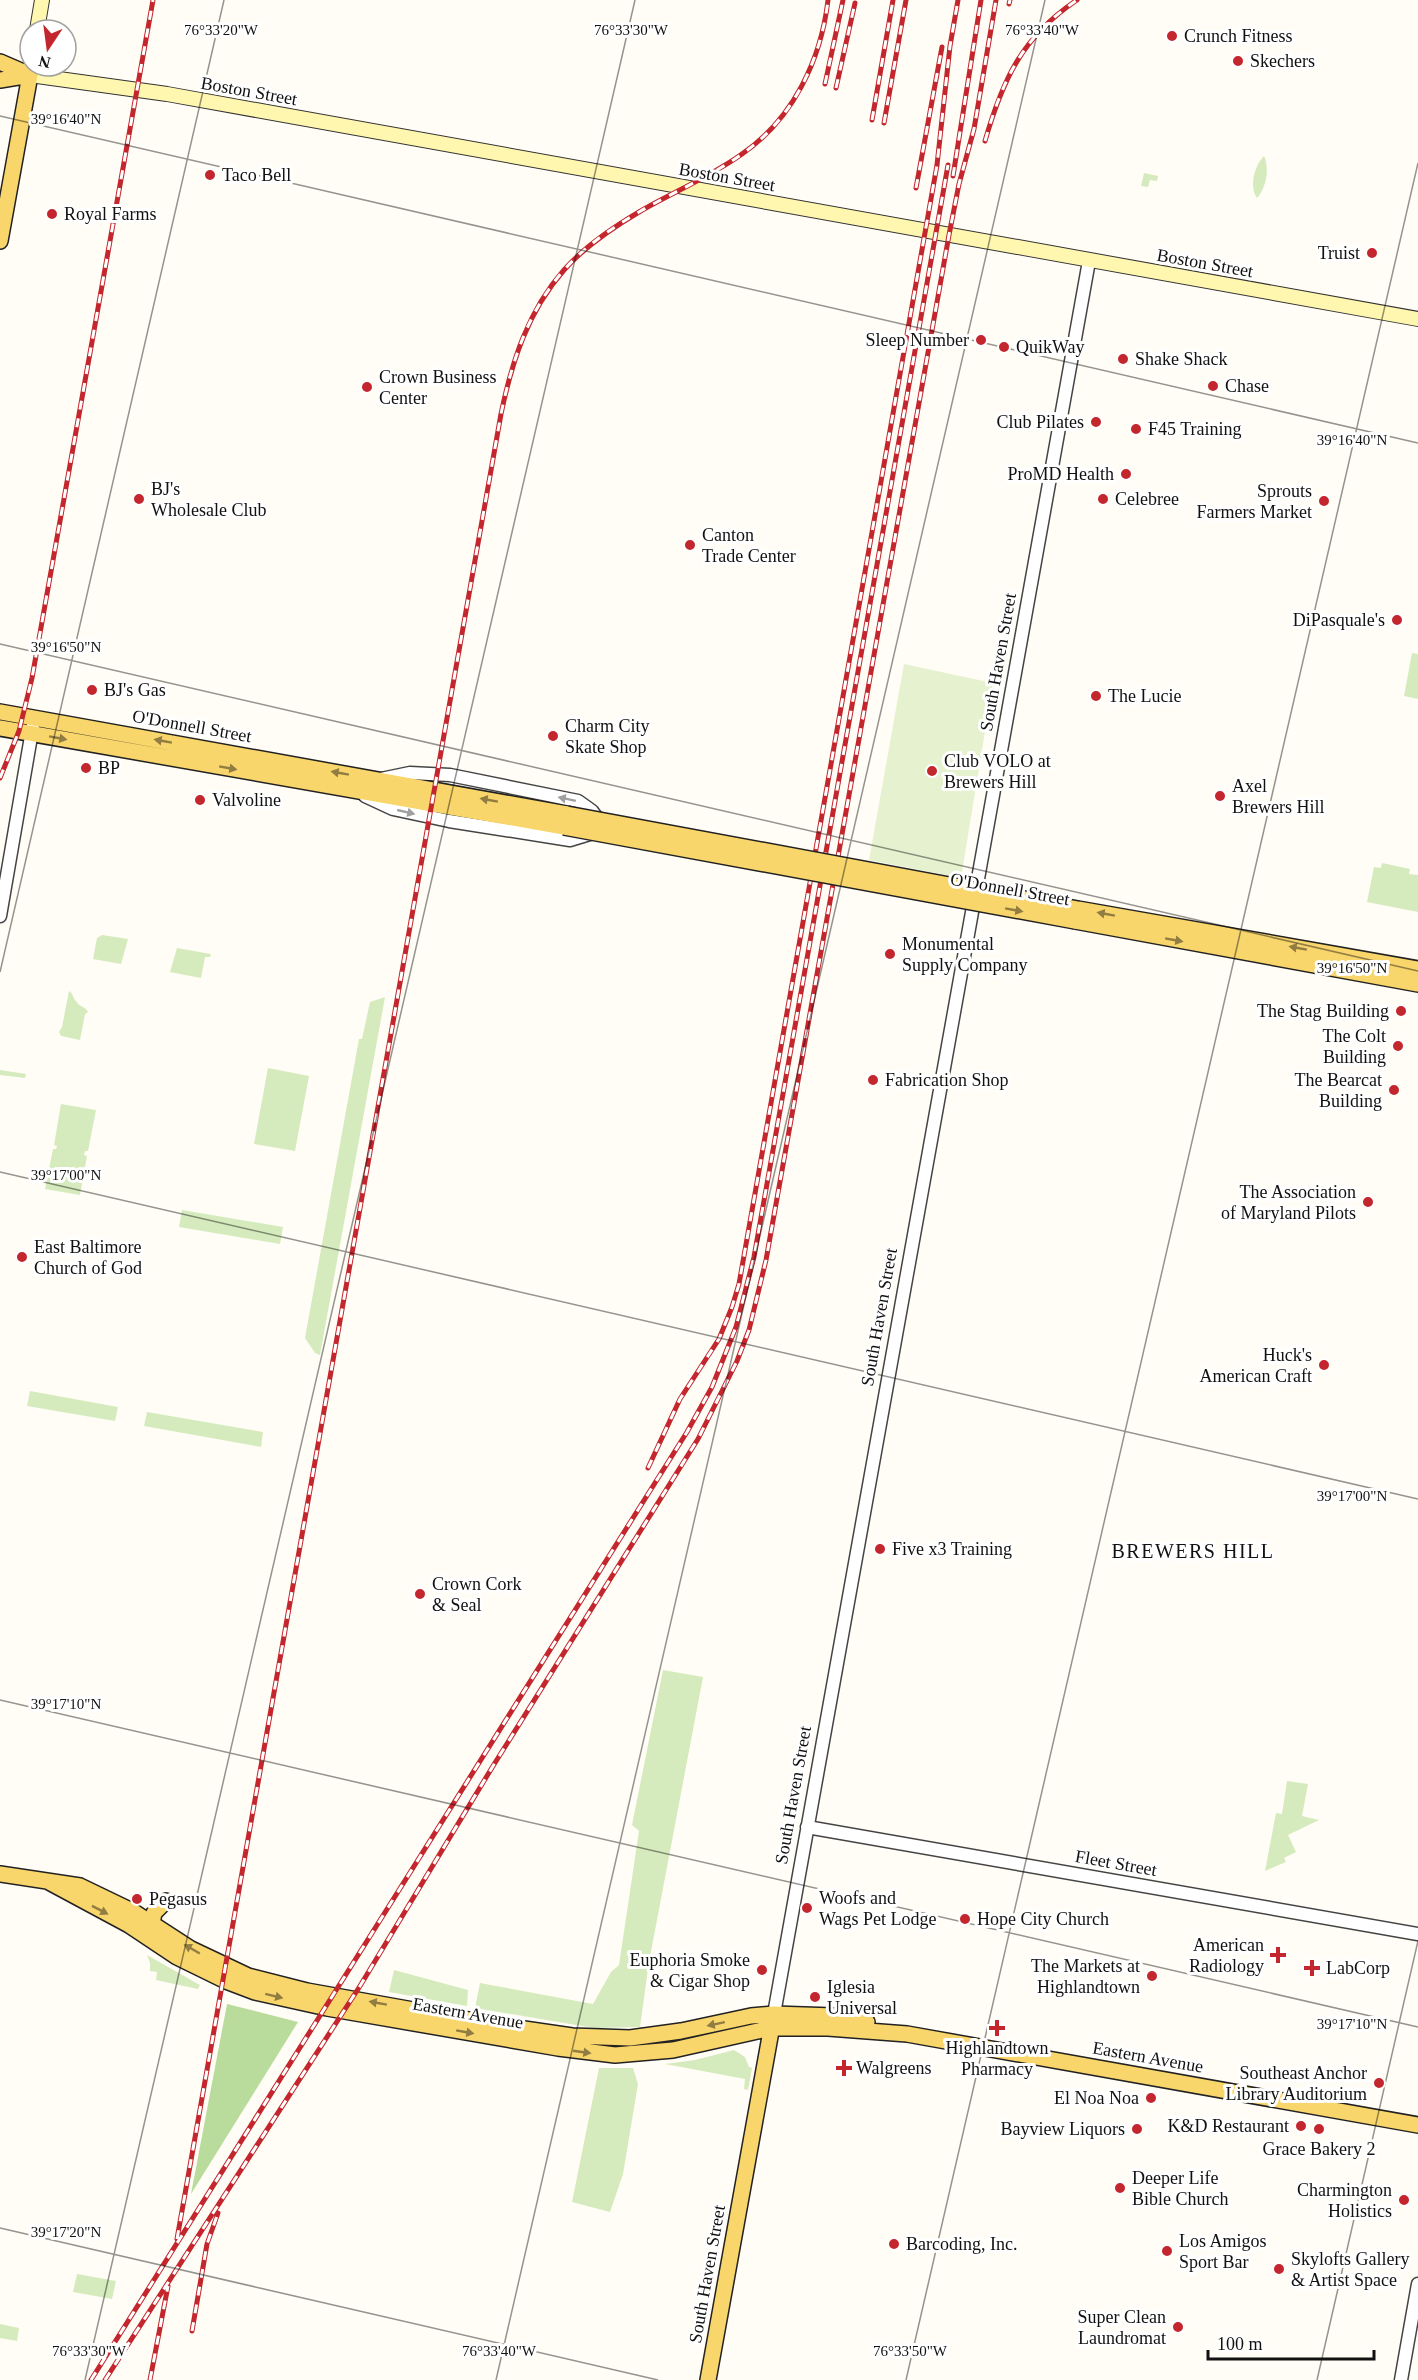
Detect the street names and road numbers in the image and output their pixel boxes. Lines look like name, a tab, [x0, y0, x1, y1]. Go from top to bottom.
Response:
street label: Boston Street	[199, 73, 299, 109]
street label: Boston Street	[677, 159, 777, 195]
street label: Boston Street	[1155, 245, 1255, 281]
street label: South Haven Street	[976, 591, 1020, 733]
street label: O'Donnell Street	[131, 706, 253, 746]
street label: O'Donnell Street	[949, 869, 1071, 909]
street label: South Haven Street	[857, 1246, 901, 1388]
street label: South Haven Street	[771, 1724, 815, 1866]
street label: Fleet Street	[1074, 1846, 1158, 1880]
street label: Eastern Avenue	[411, 1993, 525, 2033]
street label: Eastern Avenue	[1091, 2037, 1205, 2077]
street label: South Haven Street	[685, 2203, 729, 2345]

